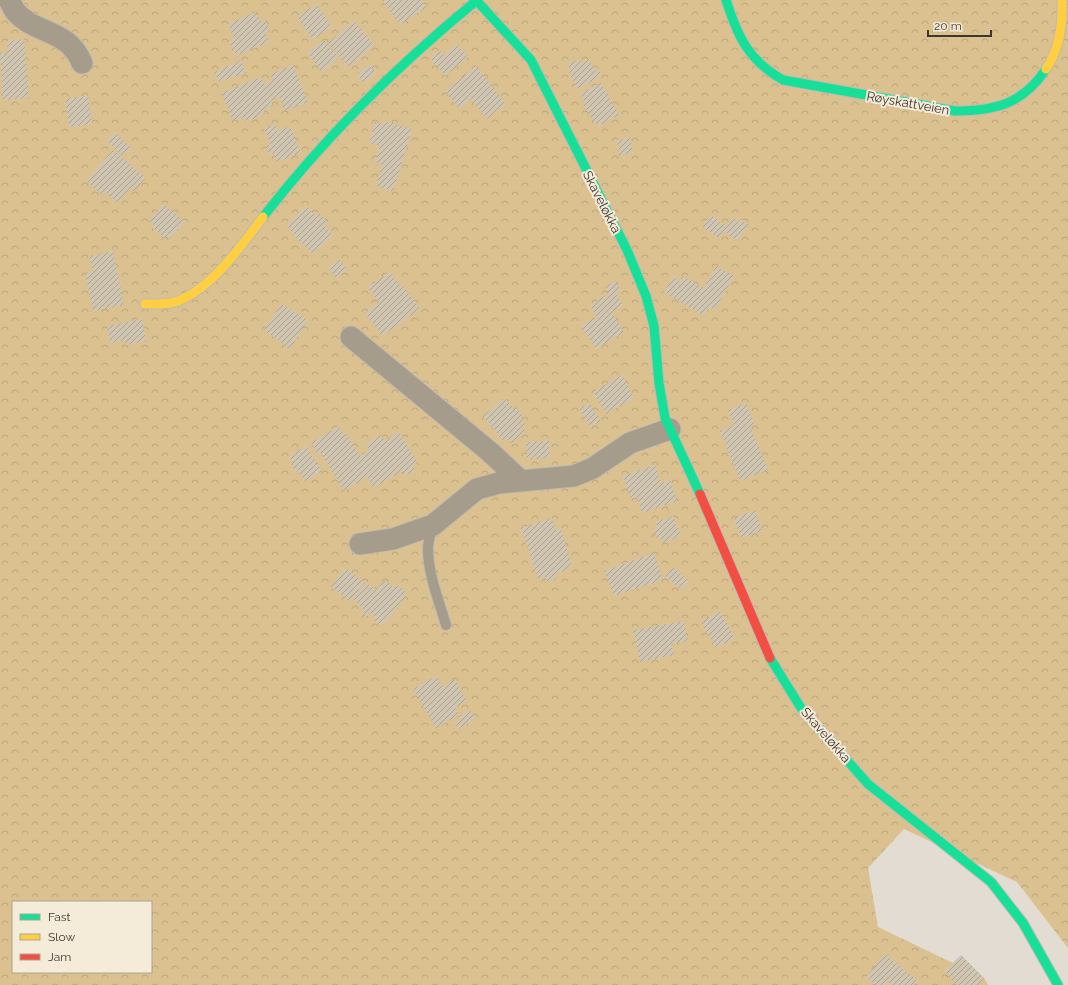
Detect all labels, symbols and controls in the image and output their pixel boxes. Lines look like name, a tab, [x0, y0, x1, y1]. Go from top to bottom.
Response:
scale bar	[928, 12, 991, 38]
text: 20 m	[934, 19, 962, 33]
street label: Røyskattveien	[865, 88, 951, 118]
street label: Skaveløkka	[580, 168, 624, 236]
street label: Skaveløkka	[798, 704, 854, 766]
legend	[12, 901, 152, 973]
text: Fast	[48, 910, 71, 924]
text: Slow	[48, 930, 75, 944]
text: Jam	[48, 950, 71, 964]

